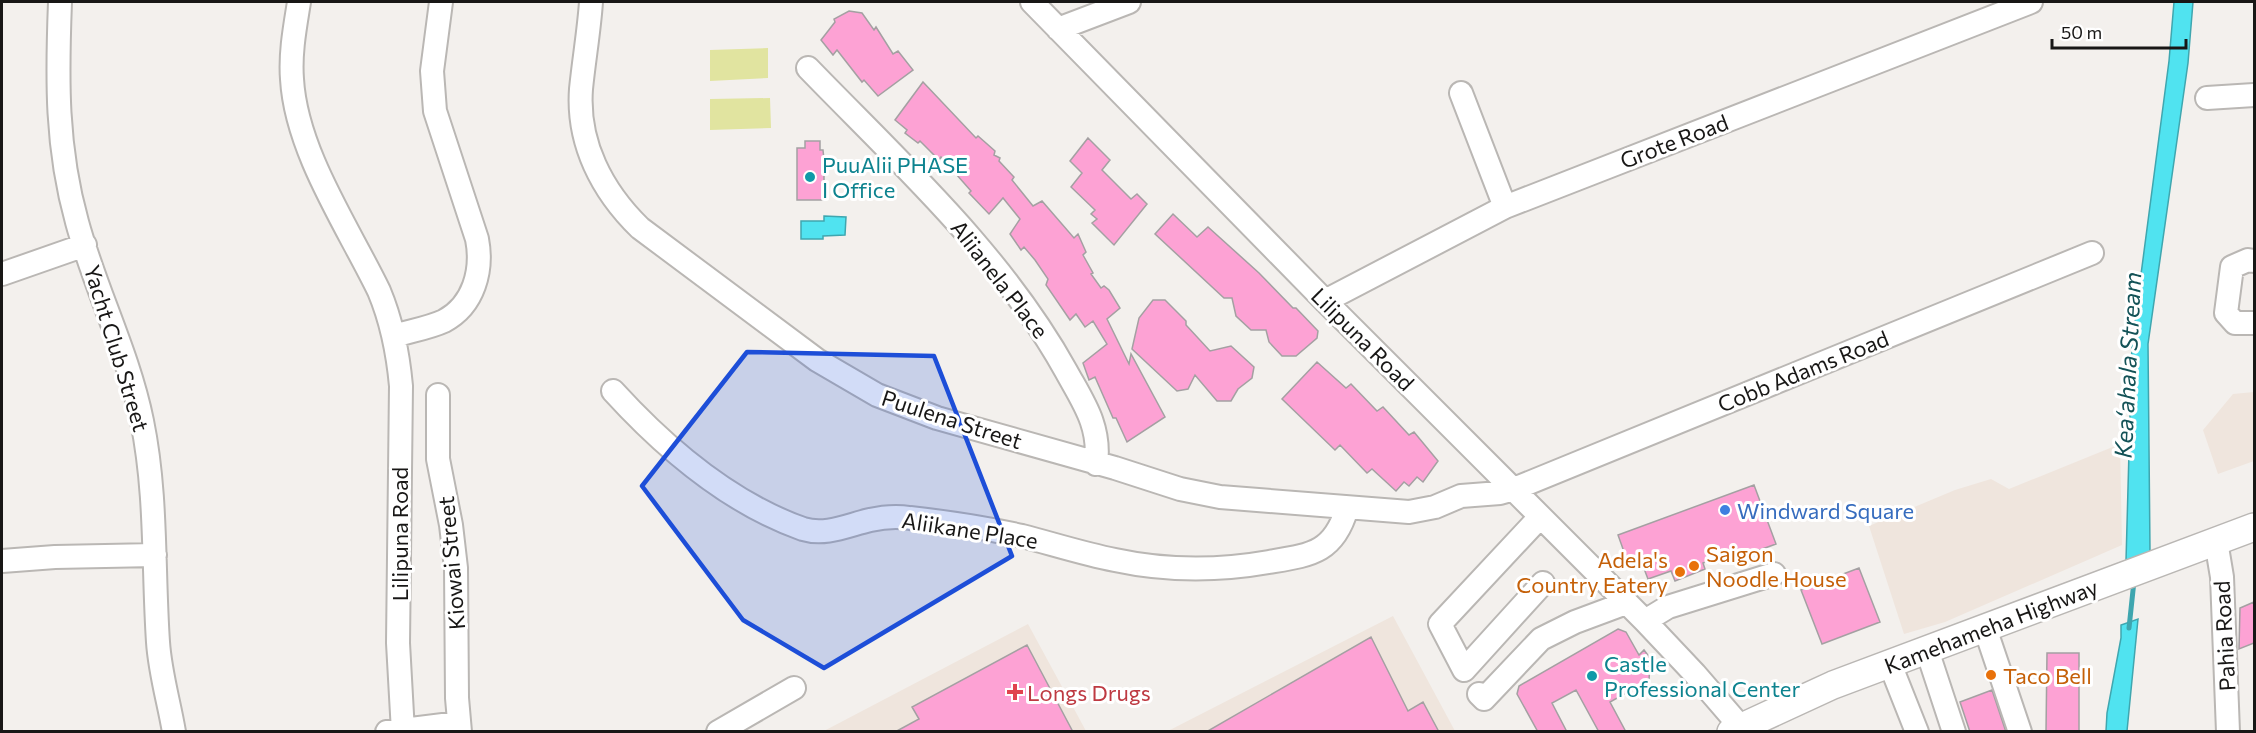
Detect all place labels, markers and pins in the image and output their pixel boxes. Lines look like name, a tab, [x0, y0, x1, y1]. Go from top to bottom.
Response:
place label: PuuAlii PHASE I Office	[822, 151, 968, 203]
marker: PuuAlii PHASE I Office	[803, 170, 817, 184]
place label: Windward Square	[1737, 497, 1914, 524]
marker: Windward Square	[1718, 503, 1732, 517]
place label: Saigon Noodle House	[1706, 540, 1847, 592]
place label: Adela's Country Eatery	[1516, 546, 1668, 598]
marker: Saigon Noodle House	[1687, 559, 1701, 573]
marker: Adela's Country Eatery	[1673, 565, 1687, 579]
place label: Castle Professional Center	[1604, 650, 1800, 702]
place label: Taco Bell	[2003, 662, 2092, 689]
marker: Taco Bell	[1984, 668, 1998, 682]
marker: Castle Professional Center	[1585, 669, 1599, 683]
place label: Longs Drugs	[1027, 679, 1151, 706]
marker: Longs Drugs	[1008, 685, 1022, 699]

